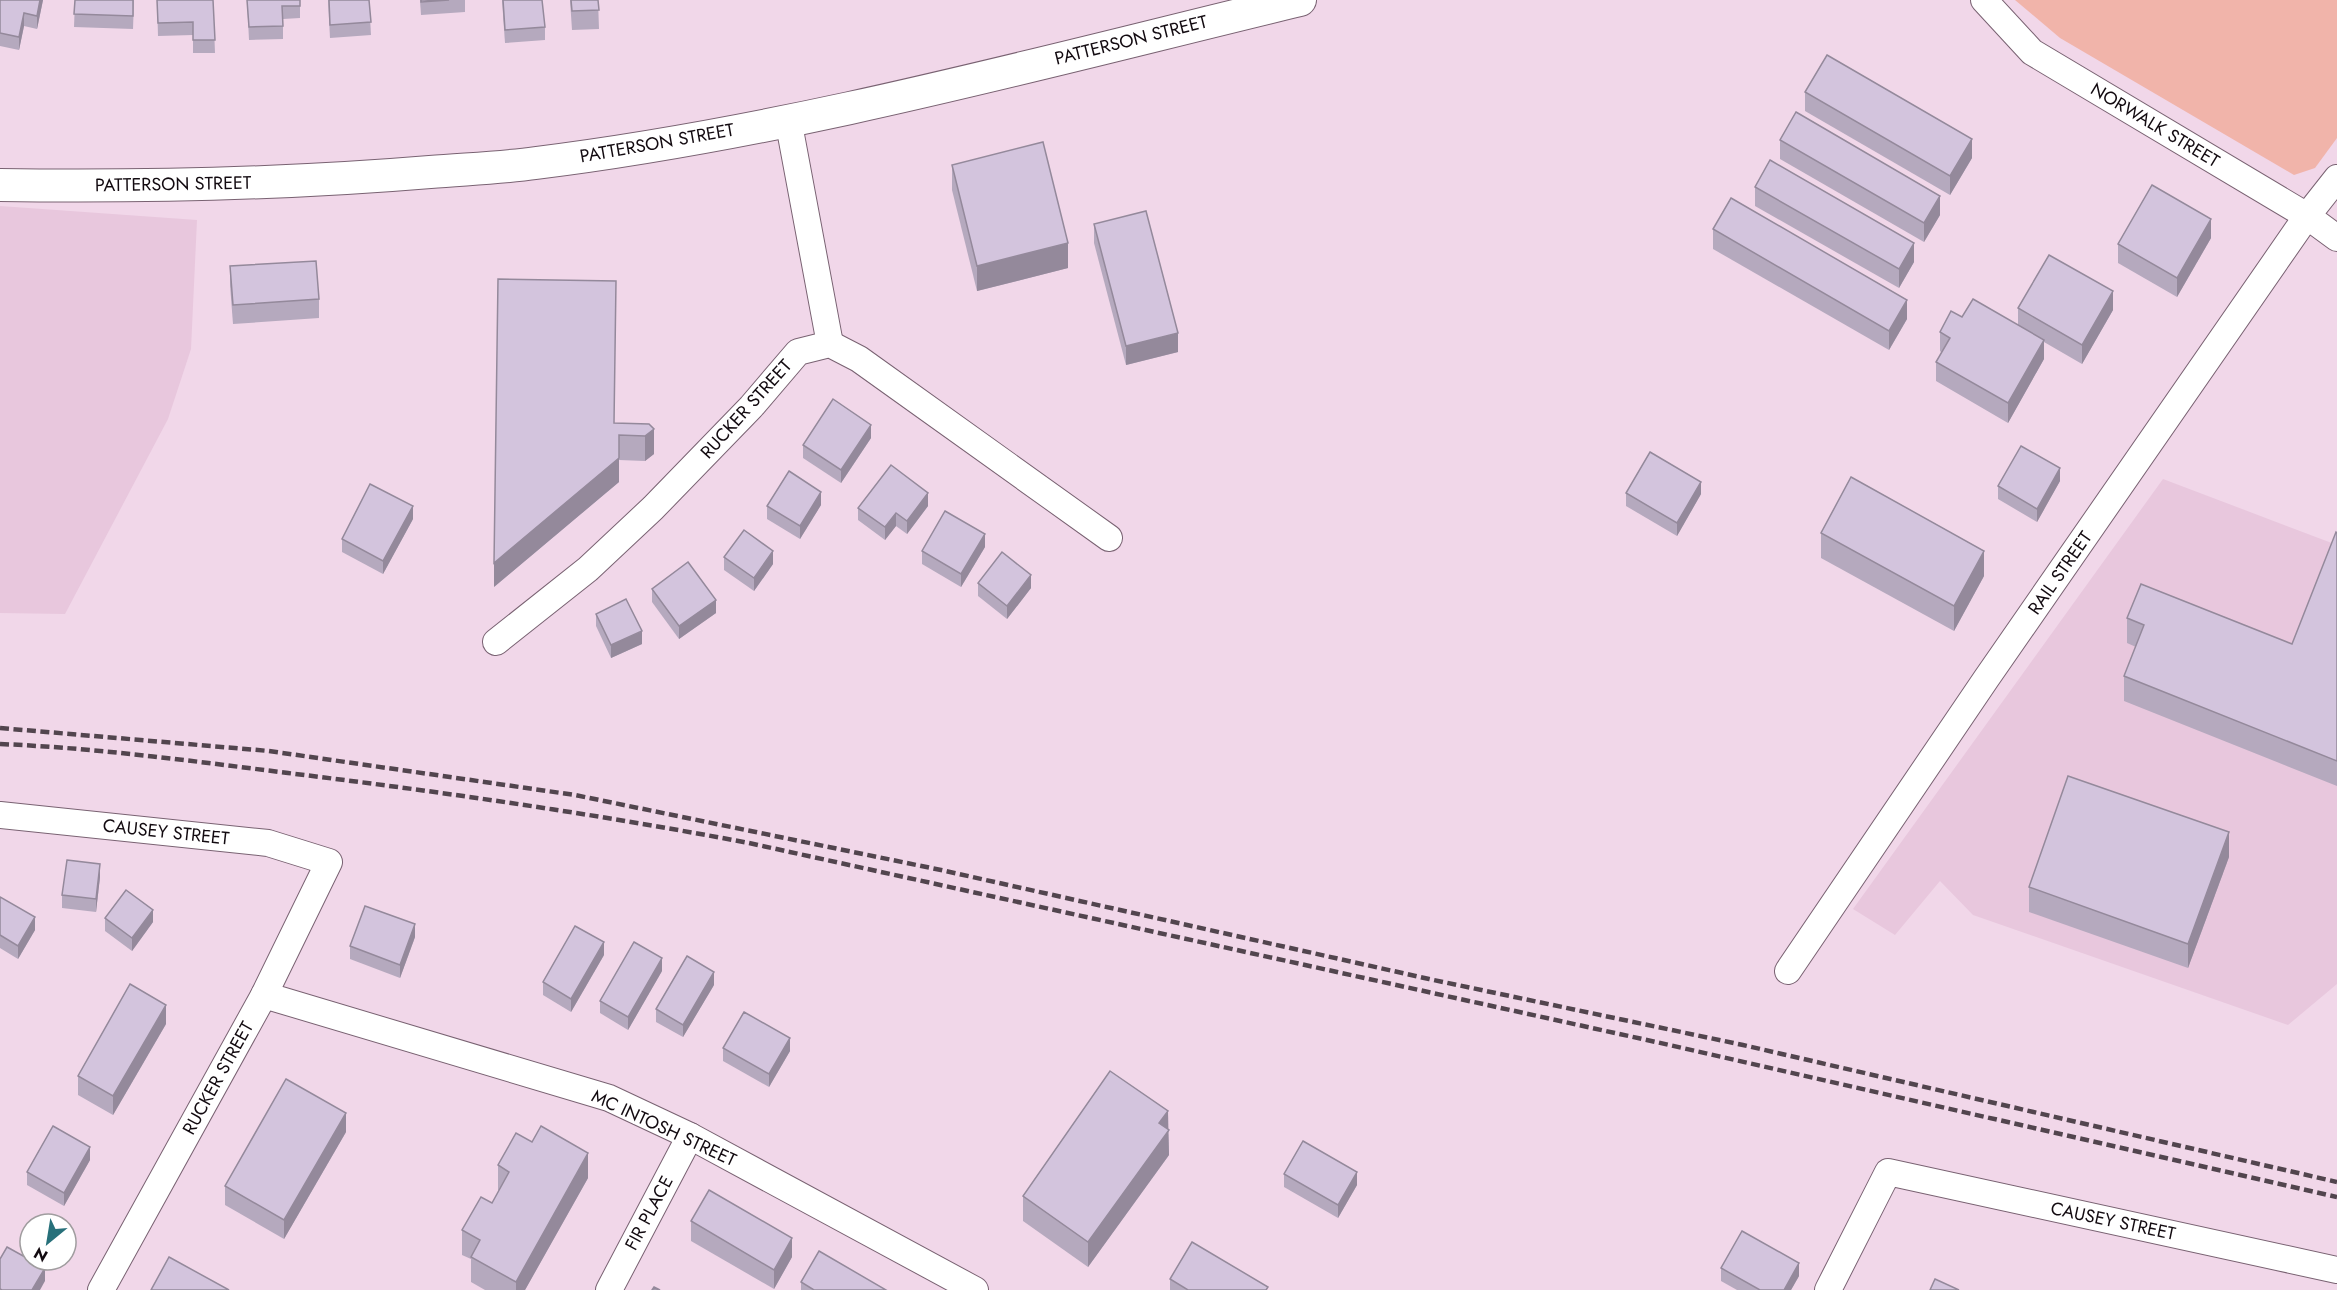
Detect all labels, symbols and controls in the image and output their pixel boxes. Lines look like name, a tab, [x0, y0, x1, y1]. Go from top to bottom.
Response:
street label: PATTERSON STREET	[1052, 8, 1211, 72]
street label: NORWALK STREET	[2086, 76, 2225, 174]
street label: PATTERSON STREET	[578, 117, 737, 169]
street label: PATTERSON STREET	[95, 170, 252, 198]
street label: RUCKER STREET	[694, 353, 798, 464]
street label: RAIL STREET	[2022, 526, 2099, 620]
street label: CAUSEY STREET	[102, 812, 231, 852]
street label: RUCKER STREET	[176, 1016, 260, 1139]
street label: MC INTOSH STREET	[587, 1083, 741, 1173]
street label: FIR PLACE	[619, 1171, 679, 1255]
street label: CAUSEY STREET	[2048, 1195, 2178, 1247]
north arrow	[18, 1212, 78, 1272]
text: N	[29, 1241, 52, 1268]

